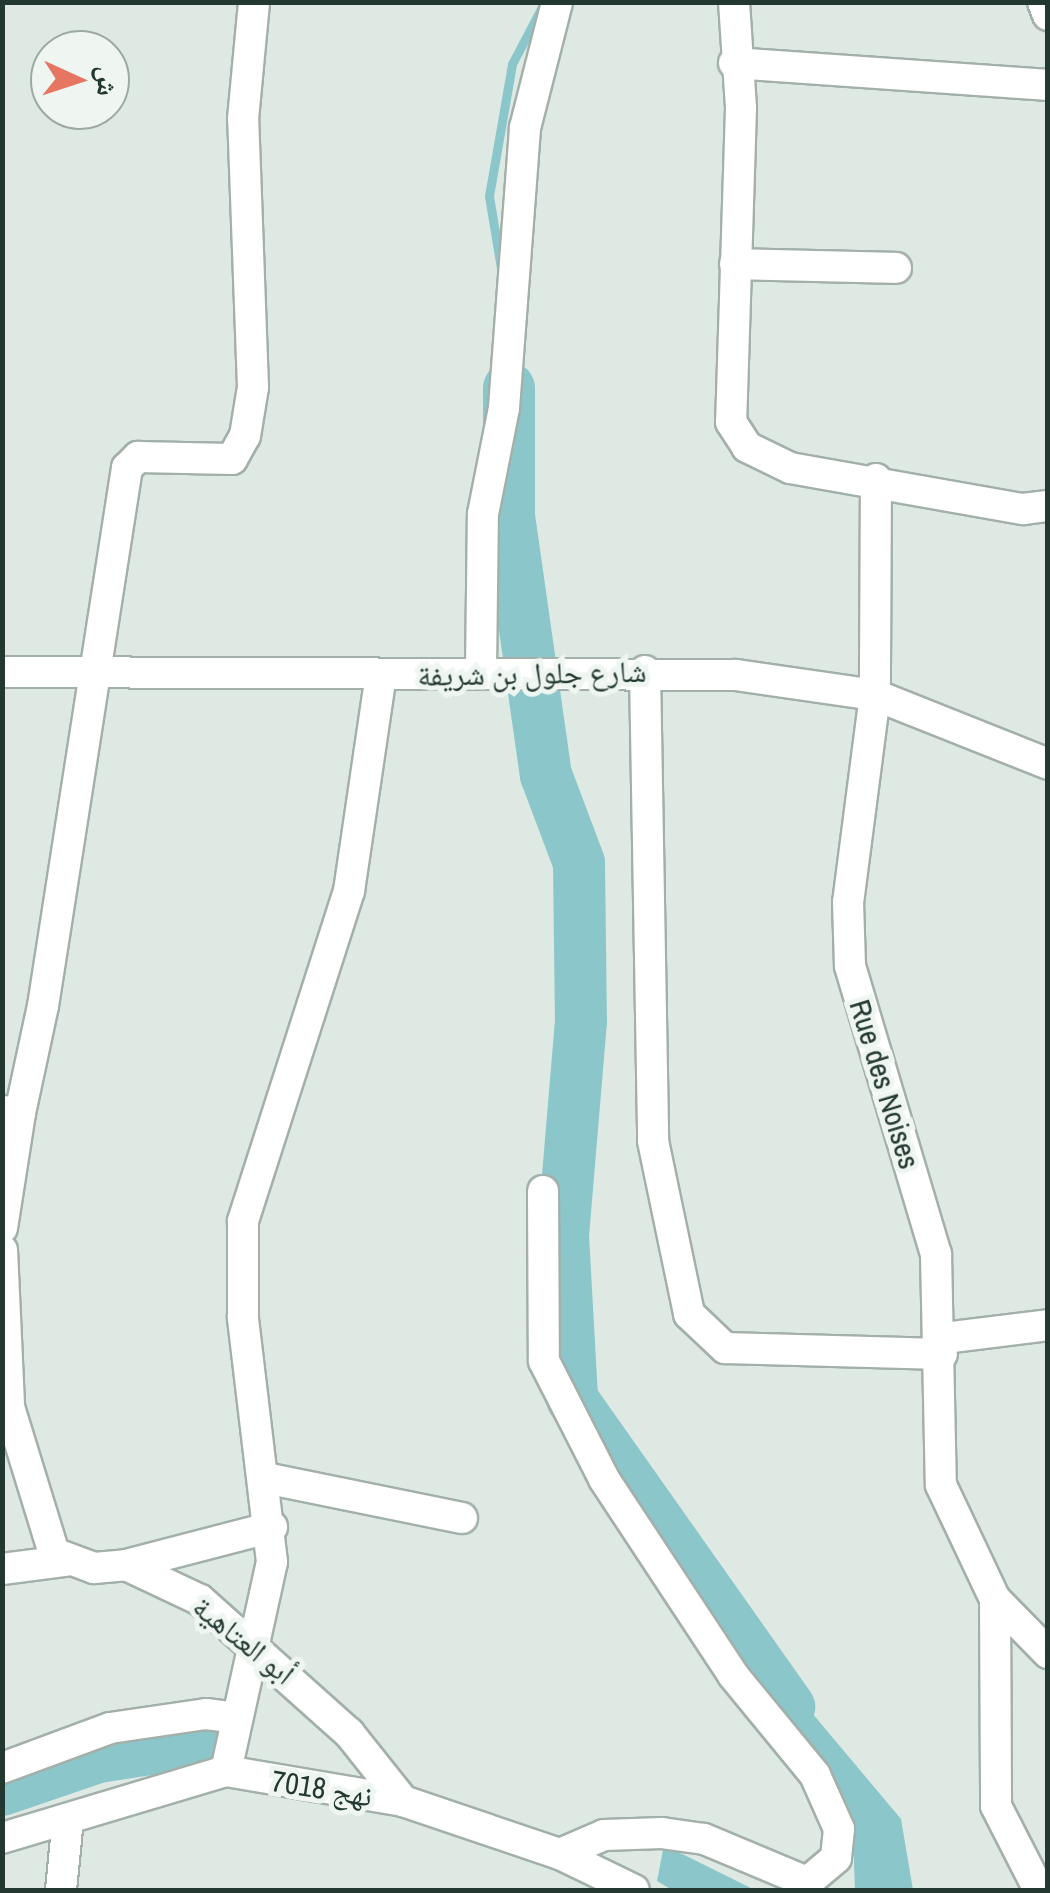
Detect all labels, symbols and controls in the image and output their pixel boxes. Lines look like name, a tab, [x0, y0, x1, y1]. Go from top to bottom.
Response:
north arrow	[30, 30, 130, 130]
text: ش	[88, 66, 128, 97]
street label: شارع جلول بن شريفة	[417, 653, 647, 693]
street label: Rue des Noises	[842, 995, 928, 1173]
street label: أبو العتاهية	[186, 1588, 302, 1692]
street label: نهج 7018	[269, 1762, 375, 1814]

